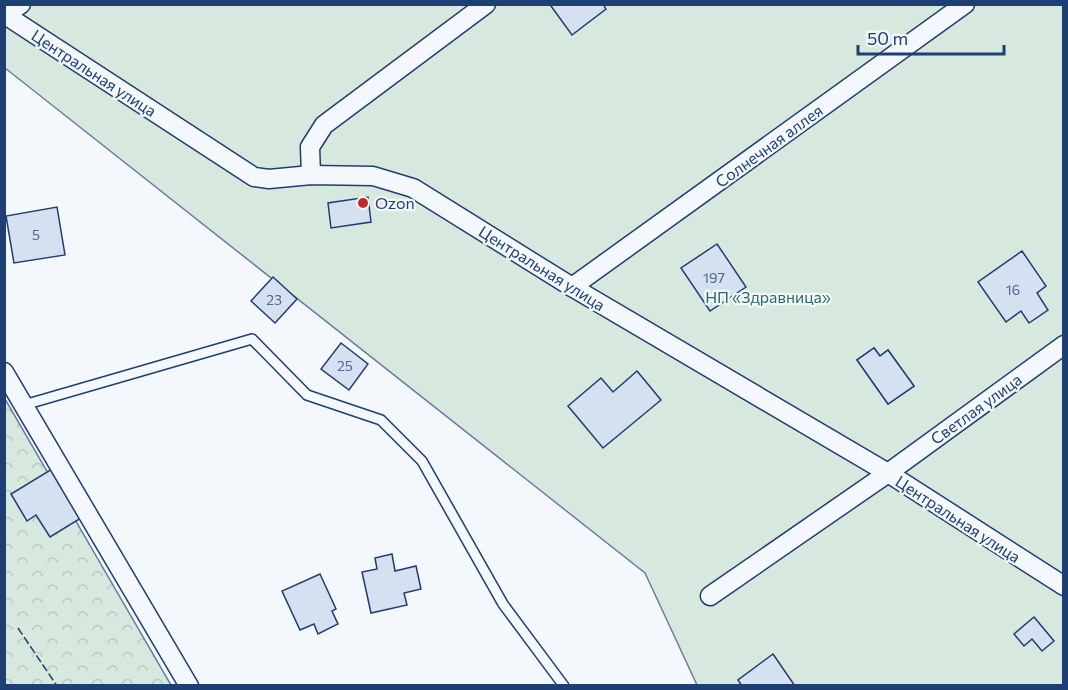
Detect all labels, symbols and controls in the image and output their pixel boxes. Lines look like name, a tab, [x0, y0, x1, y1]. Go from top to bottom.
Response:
scale bar	[858, 18, 1004, 56]
street label: Центральная улица	[28, 25, 160, 120]
text: 50 m	[867, 27, 908, 49]
street label: Солнечная аллея	[711, 100, 826, 191]
place label: Ozon	[375, 193, 415, 212]
marker: Ozon	[356, 196, 370, 210]
street label: Центральная улица	[476, 221, 609, 314]
house number: 5	[32, 226, 40, 243]
house number: 197	[703, 269, 725, 286]
house number: 16	[1006, 281, 1020, 298]
park label: НП «Здравница»	[705, 287, 831, 306]
house number: 23	[266, 291, 282, 308]
house number: 25	[337, 357, 353, 374]
street label: Светлая улица	[926, 369, 1025, 448]
street label: Центральная улица	[892, 471, 1024, 566]

